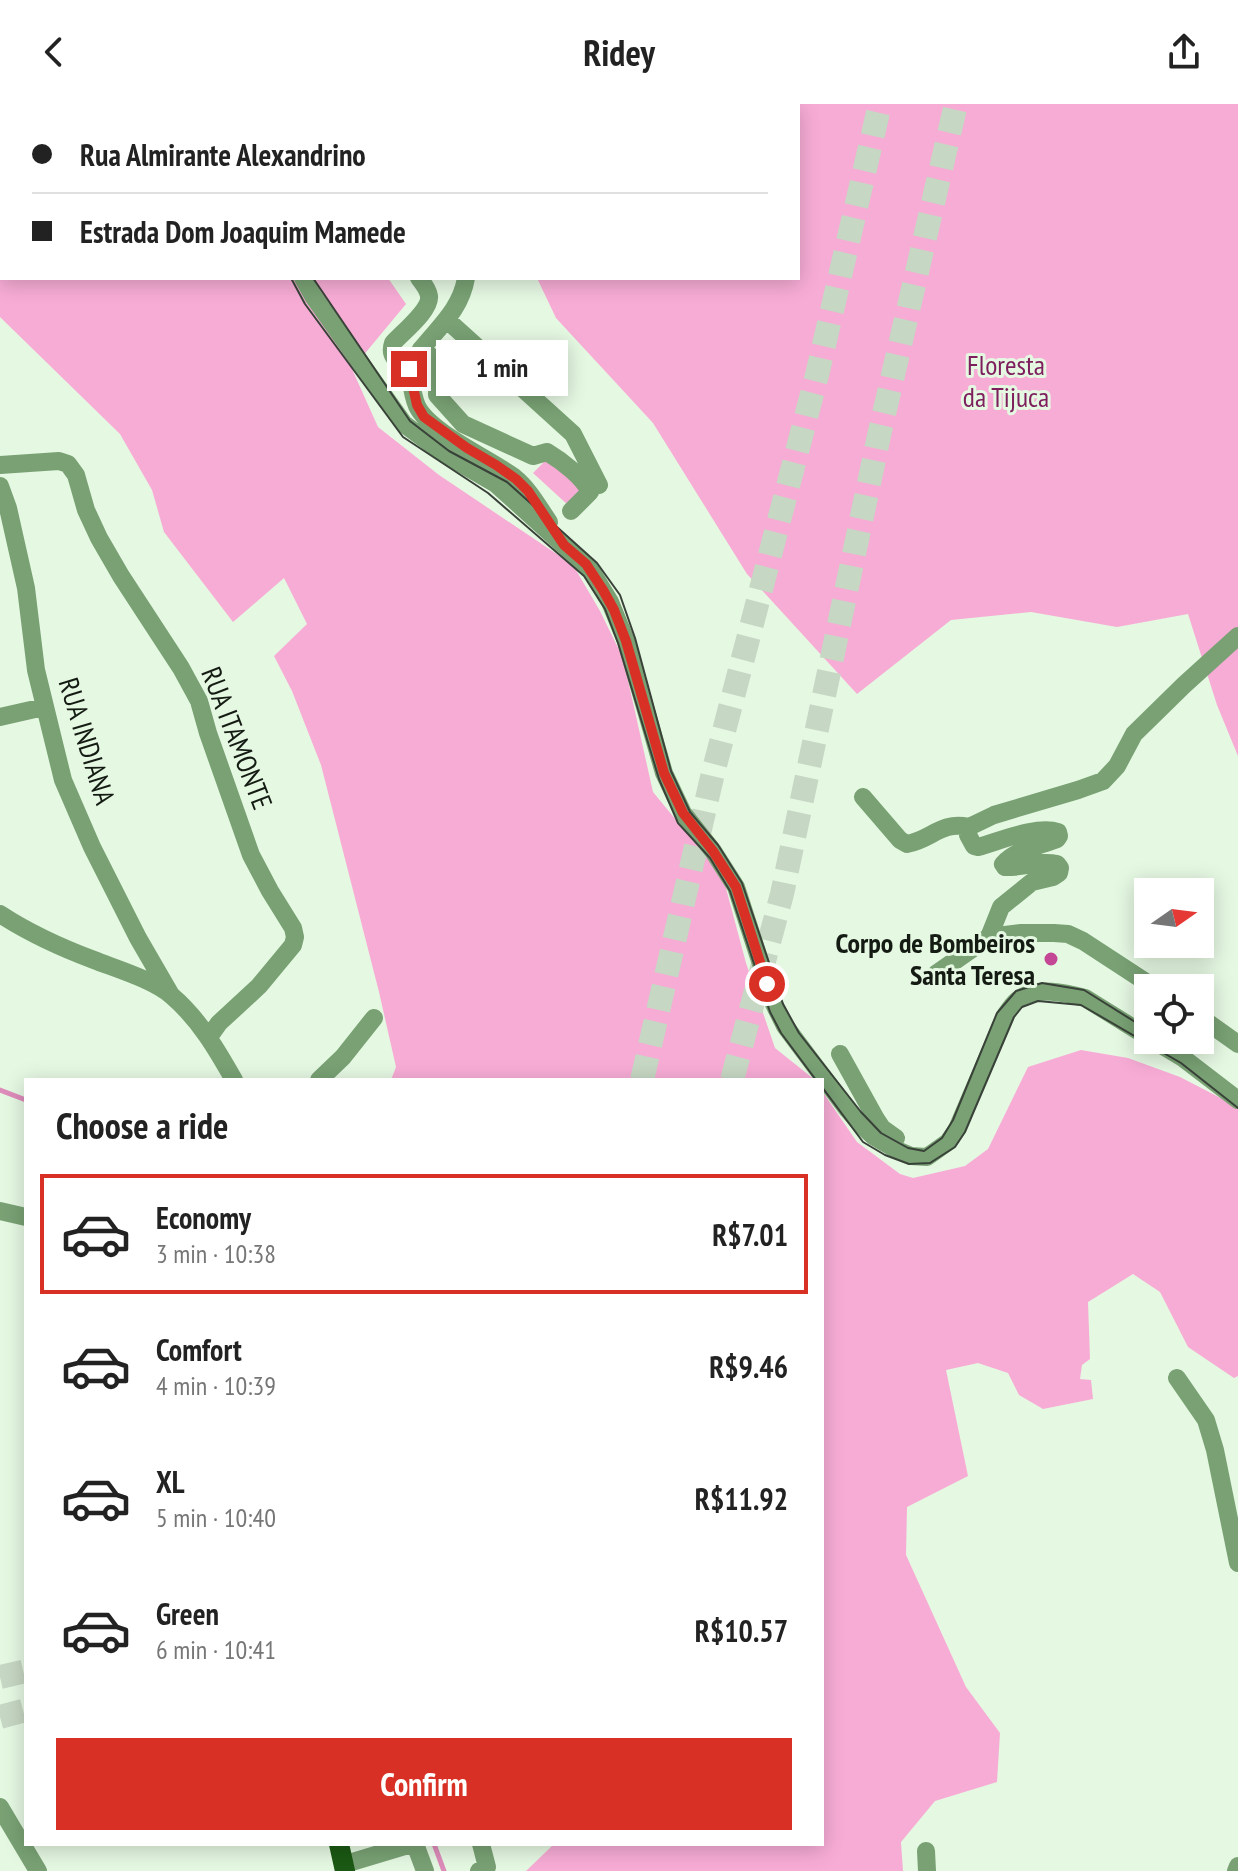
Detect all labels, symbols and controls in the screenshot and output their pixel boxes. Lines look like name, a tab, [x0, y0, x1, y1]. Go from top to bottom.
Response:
text: Ridey	[583, 29, 655, 76]
icon: back	[32, 30, 76, 74]
icon: share	[1162, 30, 1206, 74]
text: Rua Almirante Alexandrino	[80, 135, 366, 174]
text: Estrada Dom Joaquim Mamede	[80, 212, 406, 251]
callout: 1 min	[437, 341, 569, 397]
park label: Floresta da Tijuca	[963, 346, 1049, 415]
route end	[391, 351, 427, 387]
text: 1 min	[476, 351, 528, 384]
street label: RUA ITAMONTE	[193, 661, 282, 814]
street label: RUA INDIANA	[51, 673, 124, 809]
north arrow	[1134, 878, 1214, 958]
map controls	[1134, 878, 1214, 1054]
place label: Corpo de Bombeiros Santa Teresa	[836, 924, 1035, 993]
marker: Corpo de Bombeiros Santa Teresa	[1042, 950, 1060, 968]
route start	[749, 966, 785, 1002]
button: locate	[1134, 974, 1214, 1054]
text: Choose a ride	[56, 1102, 228, 1149]
icon: car	[60, 1198, 132, 1270]
text: Economy	[156, 1198, 251, 1237]
text: R$7.01	[712, 1215, 788, 1254]
text: 3 min · 10:38	[156, 1237, 276, 1270]
icon: car	[60, 1330, 132, 1402]
text: Comfort	[156, 1330, 242, 1369]
text: R$9.46	[709, 1347, 788, 1386]
text: 4 min · 10:39	[156, 1369, 276, 1402]
icon: car	[60, 1462, 132, 1534]
text: XL	[156, 1462, 185, 1501]
text: R$11.92	[695, 1479, 788, 1518]
text: 5 min · 10:40	[156, 1501, 276, 1534]
icon: car	[60, 1594, 132, 1666]
text: Green	[156, 1594, 219, 1633]
text: R$10.57	[695, 1611, 788, 1650]
text: 6 min · 10:41	[156, 1633, 276, 1666]
button: Confirm	[56, 1738, 792, 1830]

